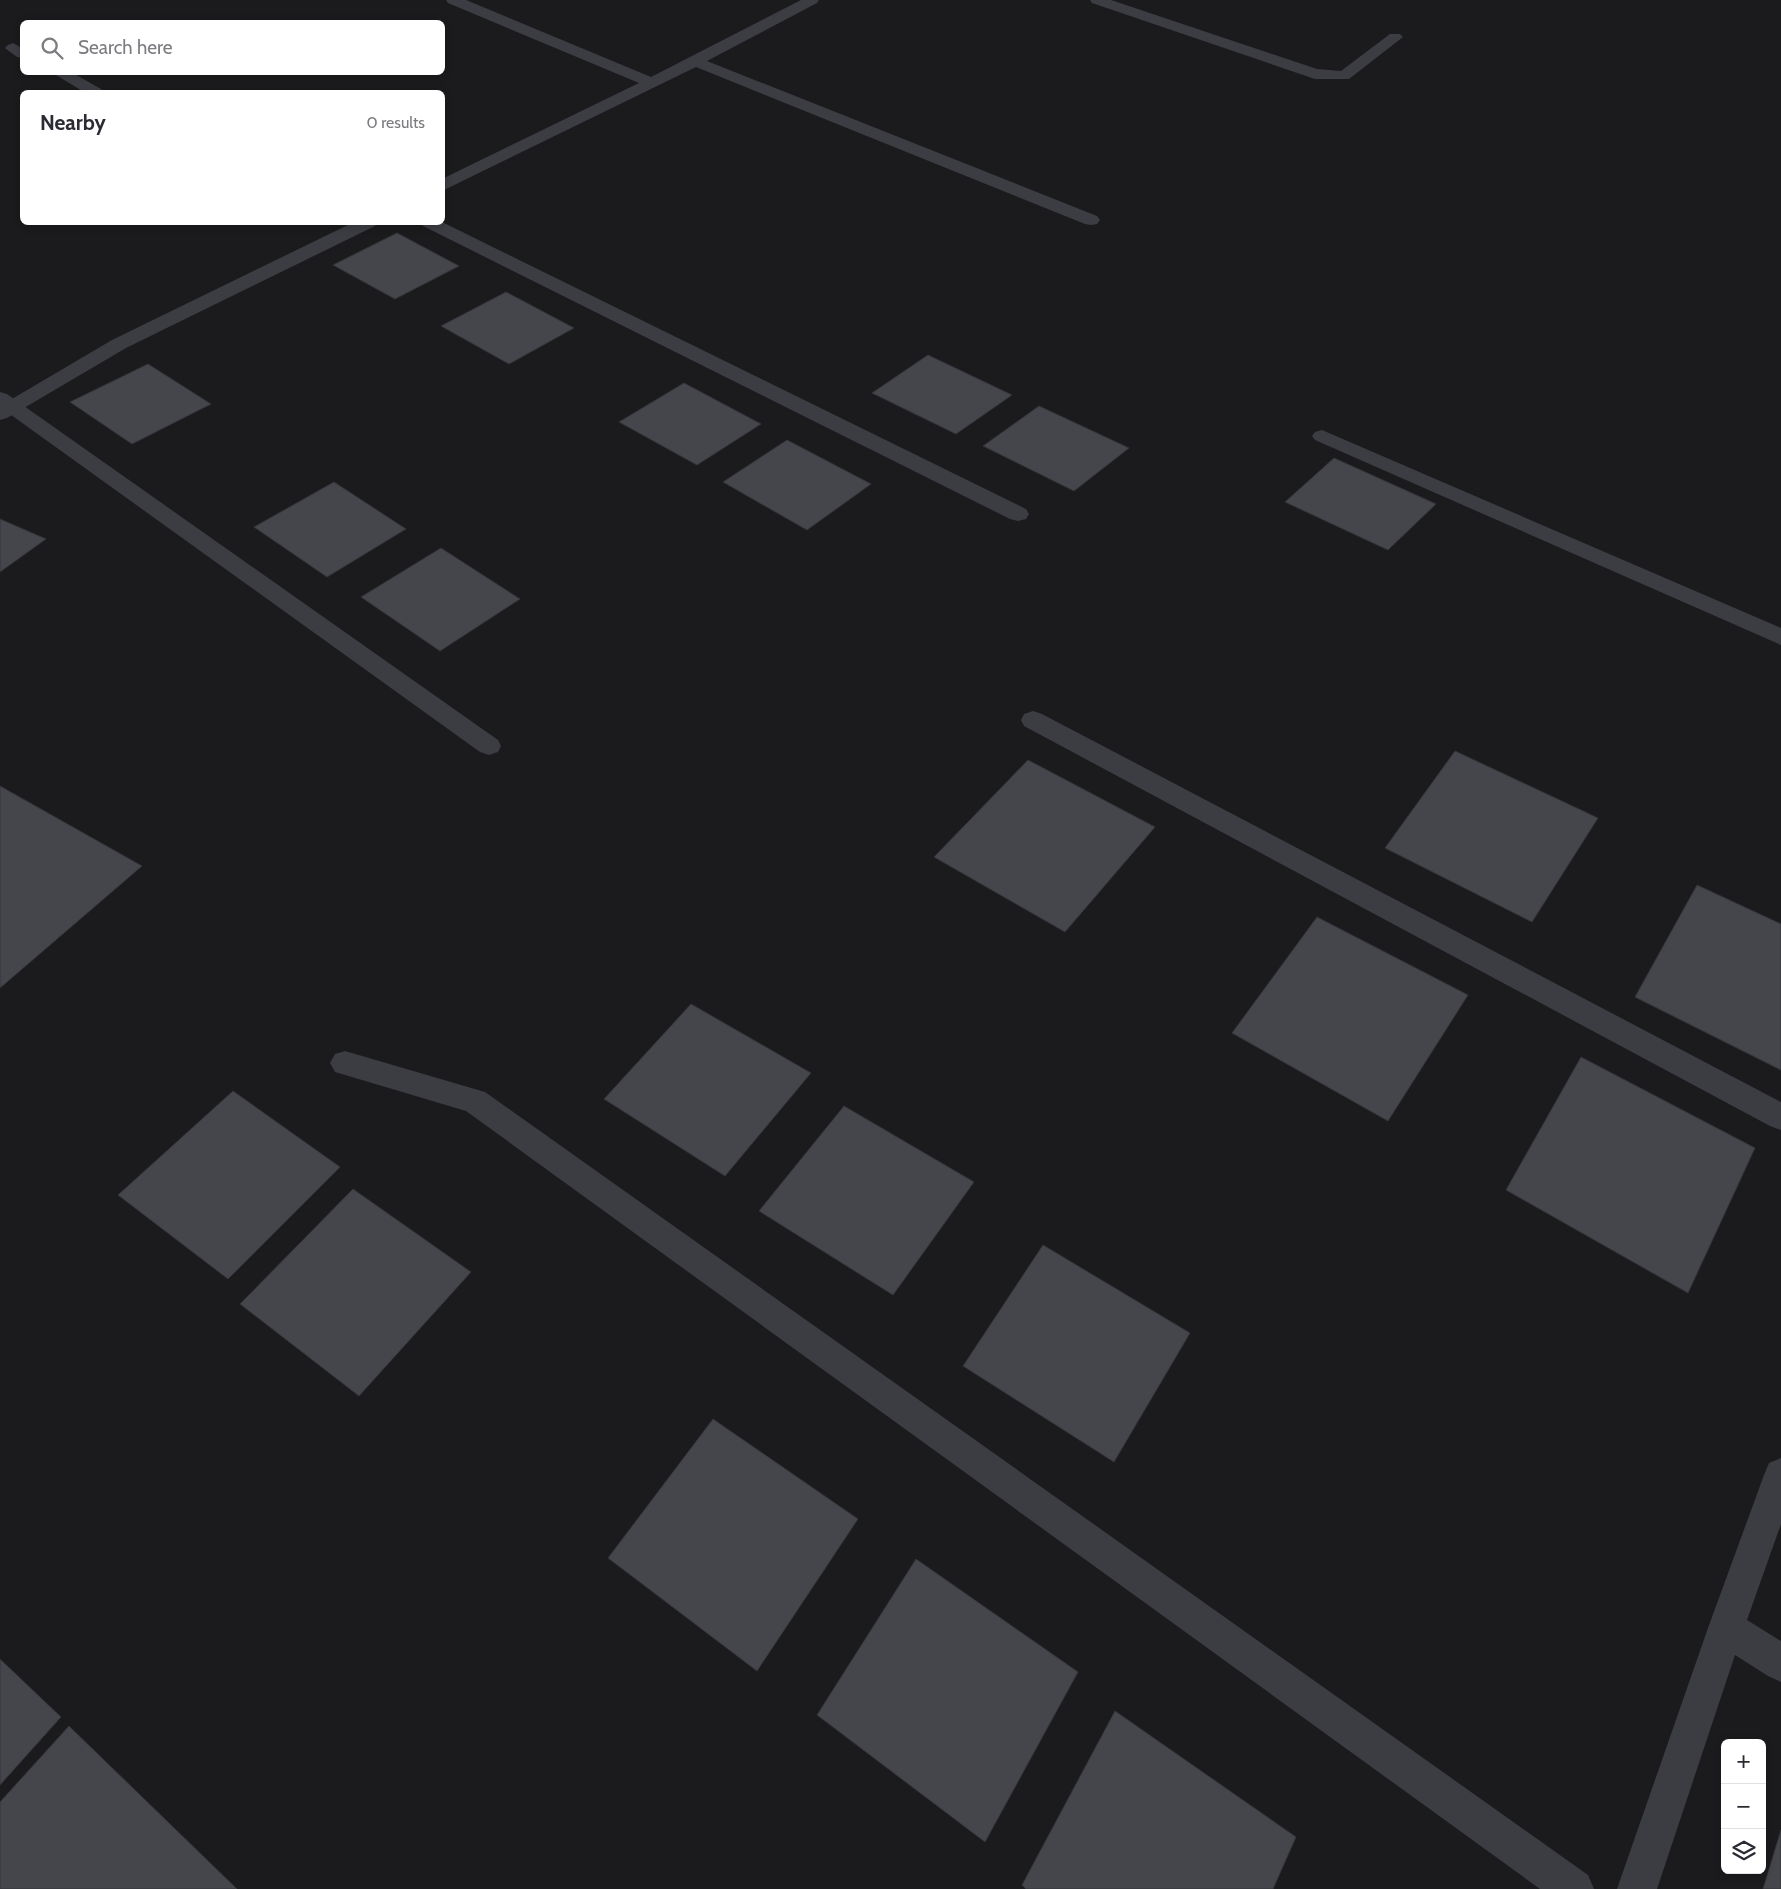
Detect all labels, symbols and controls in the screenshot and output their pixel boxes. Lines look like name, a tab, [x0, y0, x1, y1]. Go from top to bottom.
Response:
search box	[20, 20, 445, 75]
icon: search	[38, 34, 66, 62]
text: Search here	[78, 36, 172, 59]
text: Nearby	[40, 110, 106, 135]
text: 0 results	[366, 113, 425, 132]
map controls	[1721, 1739, 1766, 1874]
button: +	[1721, 1739, 1766, 1784]
button: −	[1721, 1784, 1766, 1829]
button: layers	[1721, 1829, 1766, 1874]

